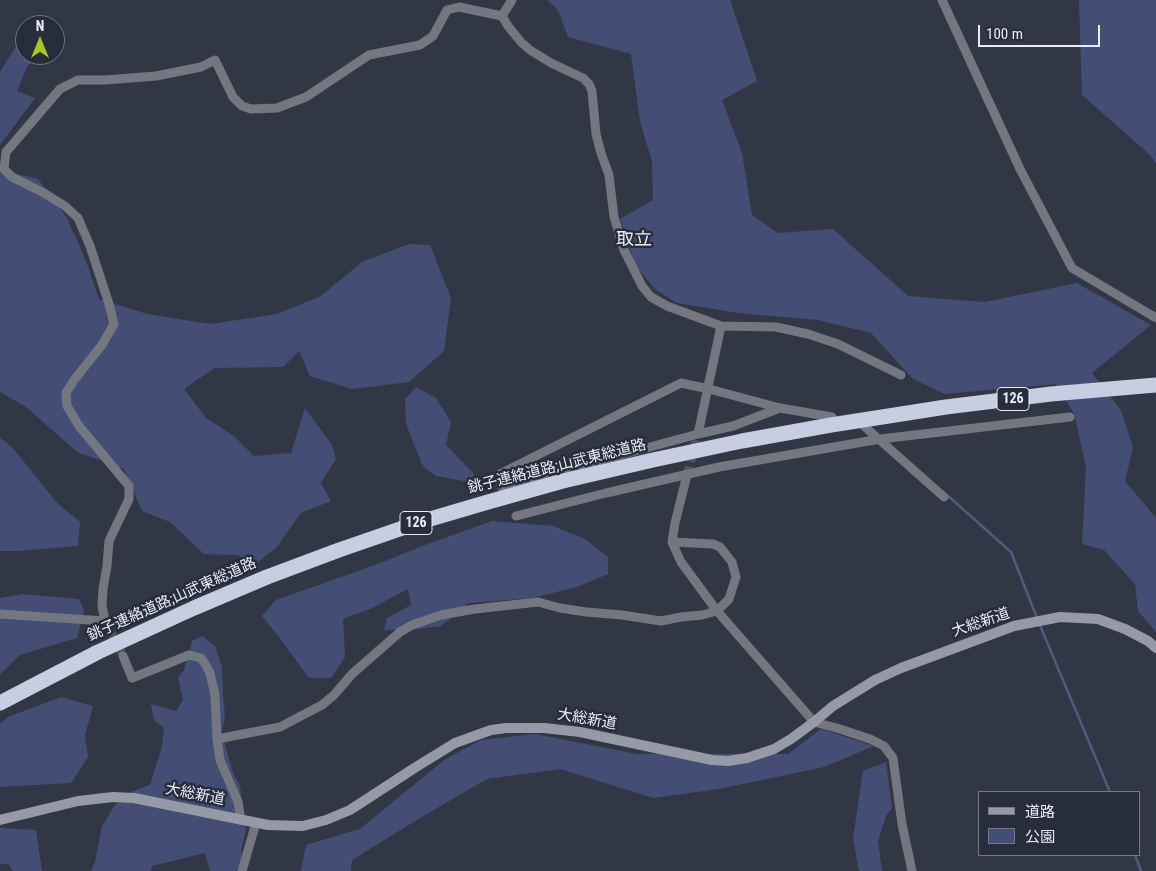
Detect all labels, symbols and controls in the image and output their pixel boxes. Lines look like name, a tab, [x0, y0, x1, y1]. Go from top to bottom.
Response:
north arrow	[15, 15, 65, 65]
scale bar	[981, 15, 1104, 47]
text: N	[36, 18, 44, 34]
text: 100 m	[986, 25, 1023, 43]
district label: 取立	[616, 229, 652, 251]
road number: 126	[997, 388, 1029, 410]
street label: 銚子連絡道路;山武東総道路	[466, 436, 648, 498]
road number: 126	[400, 512, 432, 534]
street label: 銚子連絡道路;山武東総道路	[85, 555, 259, 645]
street label: 大総新道	[950, 605, 1012, 641]
street label: 大総新道	[556, 706, 618, 734]
street label: 大総新道	[164, 780, 226, 810]
legend	[978, 791, 1141, 856]
text: 道路	[1025, 803, 1055, 821]
text: 公園	[1025, 828, 1055, 846]

